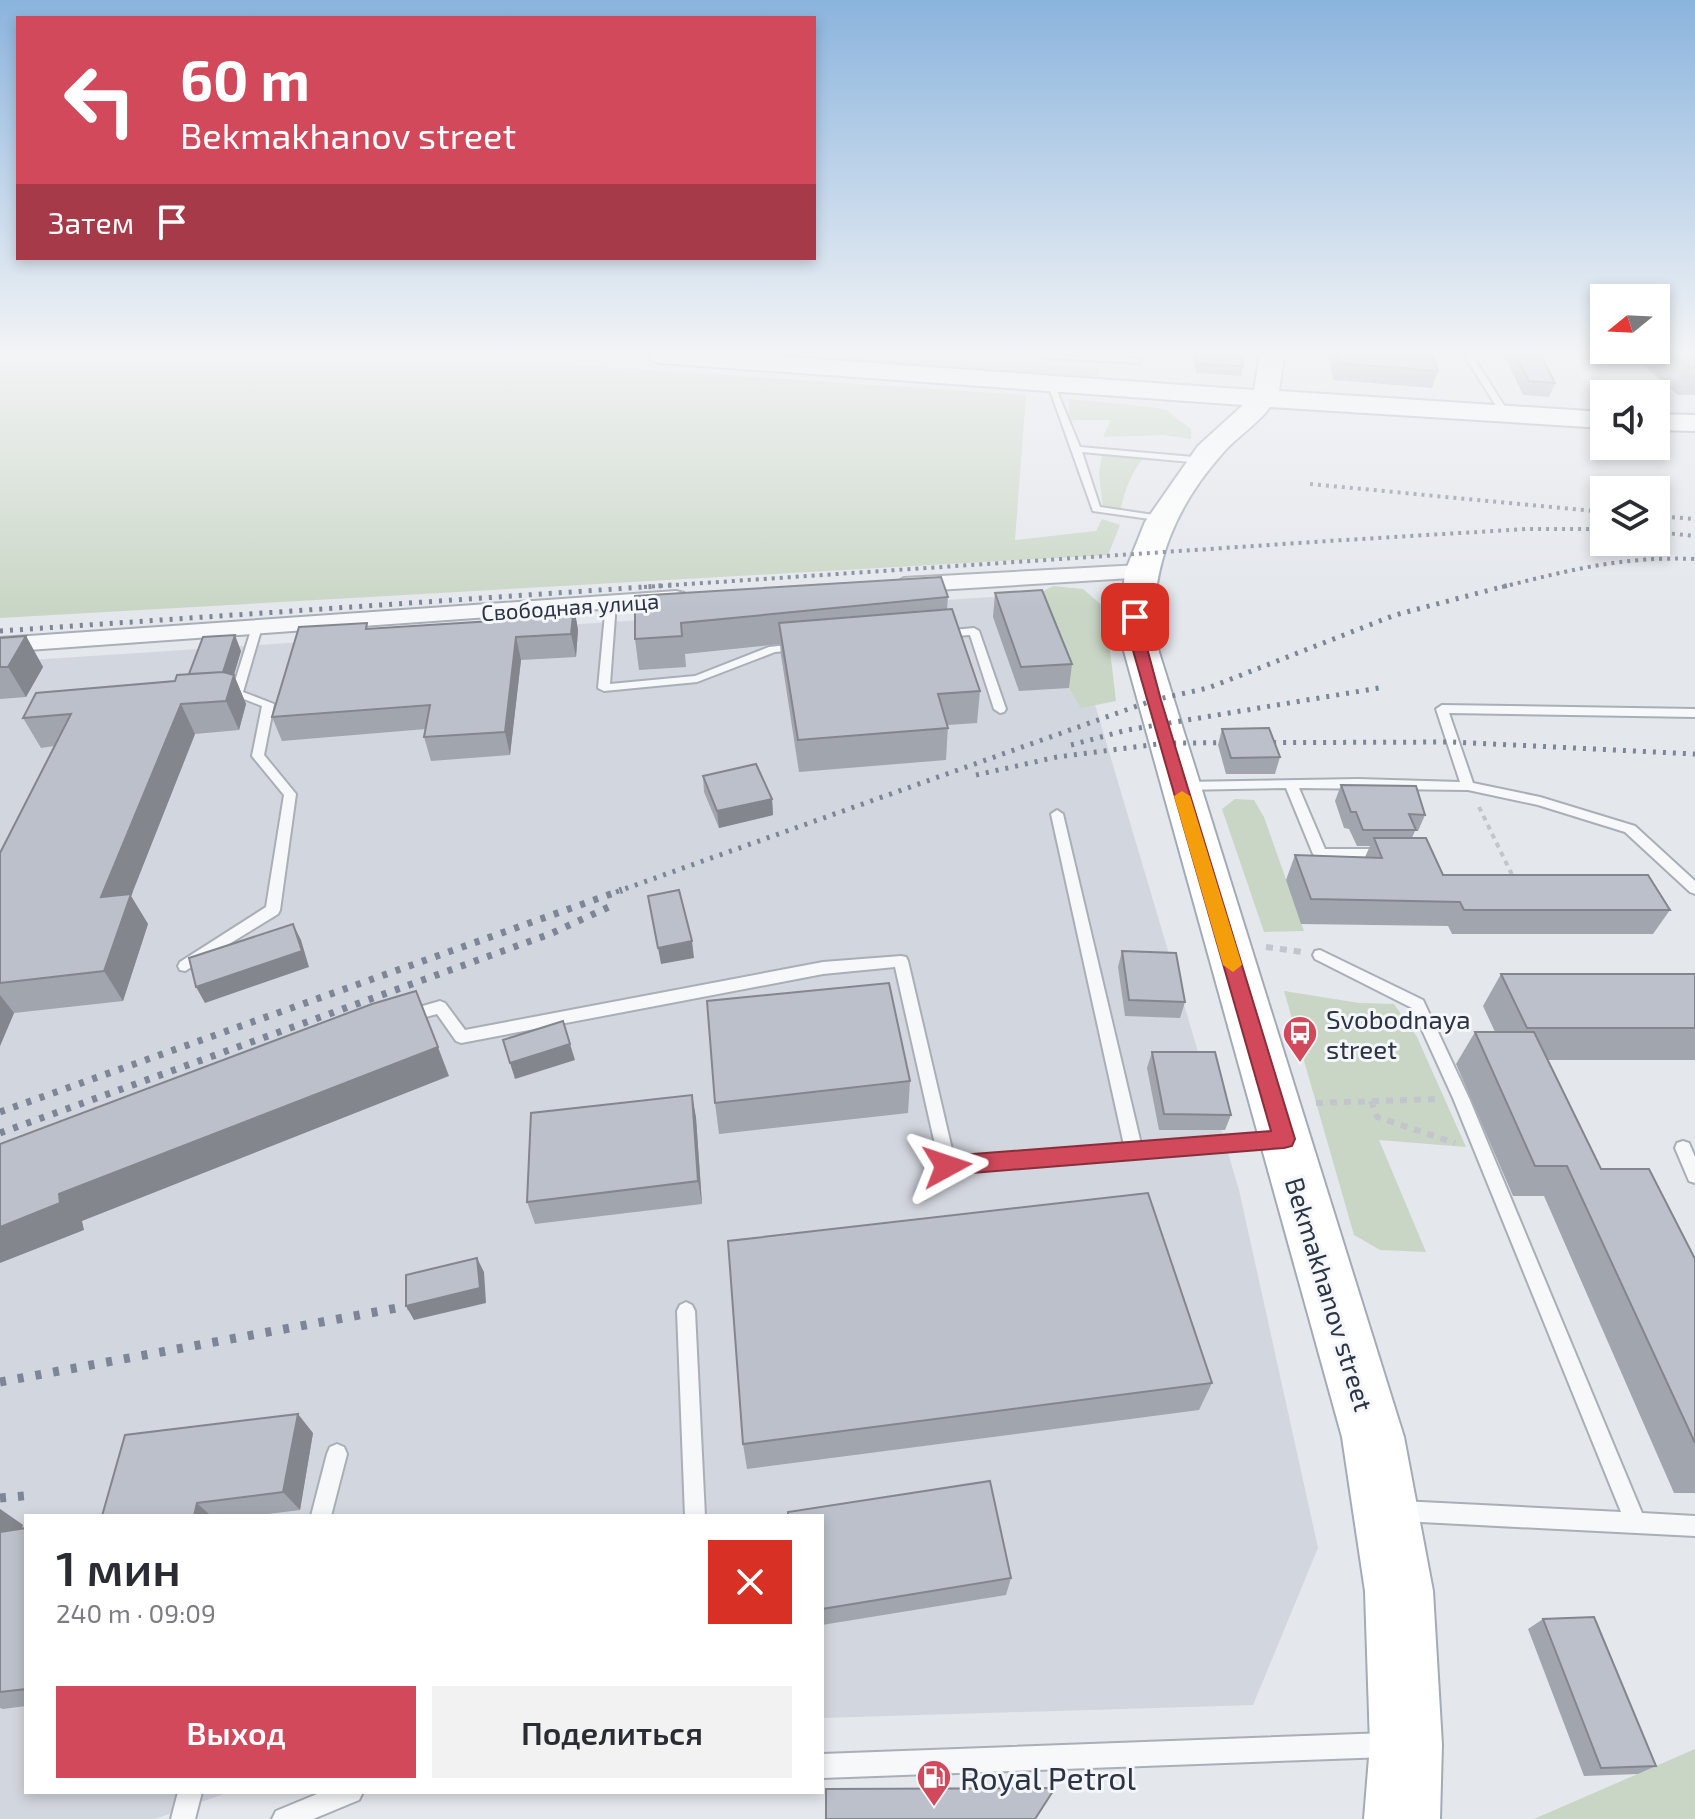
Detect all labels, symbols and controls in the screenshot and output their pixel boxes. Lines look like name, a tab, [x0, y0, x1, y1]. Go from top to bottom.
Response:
text: 60 m	[180, 45, 310, 112]
icon: left	[48, 48, 152, 152]
text: Bekmakhanov street	[180, 113, 516, 156]
icon: arrive	[150, 200, 194, 244]
text: Затем	[48, 204, 134, 240]
north arrow	[1590, 284, 1670, 364]
map controls	[1590, 284, 1670, 556]
button: sound	[1590, 380, 1670, 460]
button: layers	[1590, 476, 1670, 556]
pin	[1101, 583, 1169, 651]
street label: Свободная улица	[480, 587, 660, 626]
icon: arrive	[1113, 595, 1157, 639]
place label: Svobodnaya street	[1326, 1003, 1471, 1064]
bus stop icon: Svobodnaya street	[1281, 1014, 1319, 1064]
position arrow	[905, 1124, 989, 1208]
street label: Bekmakhanov street	[1280, 1173, 1380, 1415]
text: 1 мин	[56, 1538, 181, 1596]
button: close	[708, 1540, 792, 1624]
text: 240 m · 09:09	[56, 1597, 216, 1628]
button: Выход	[56, 1686, 416, 1778]
button: Поделиться	[432, 1686, 792, 1778]
fuel station icon: Royal Petrol	[915, 1758, 953, 1808]
place label: Royal Petrol	[960, 1758, 1136, 1796]

